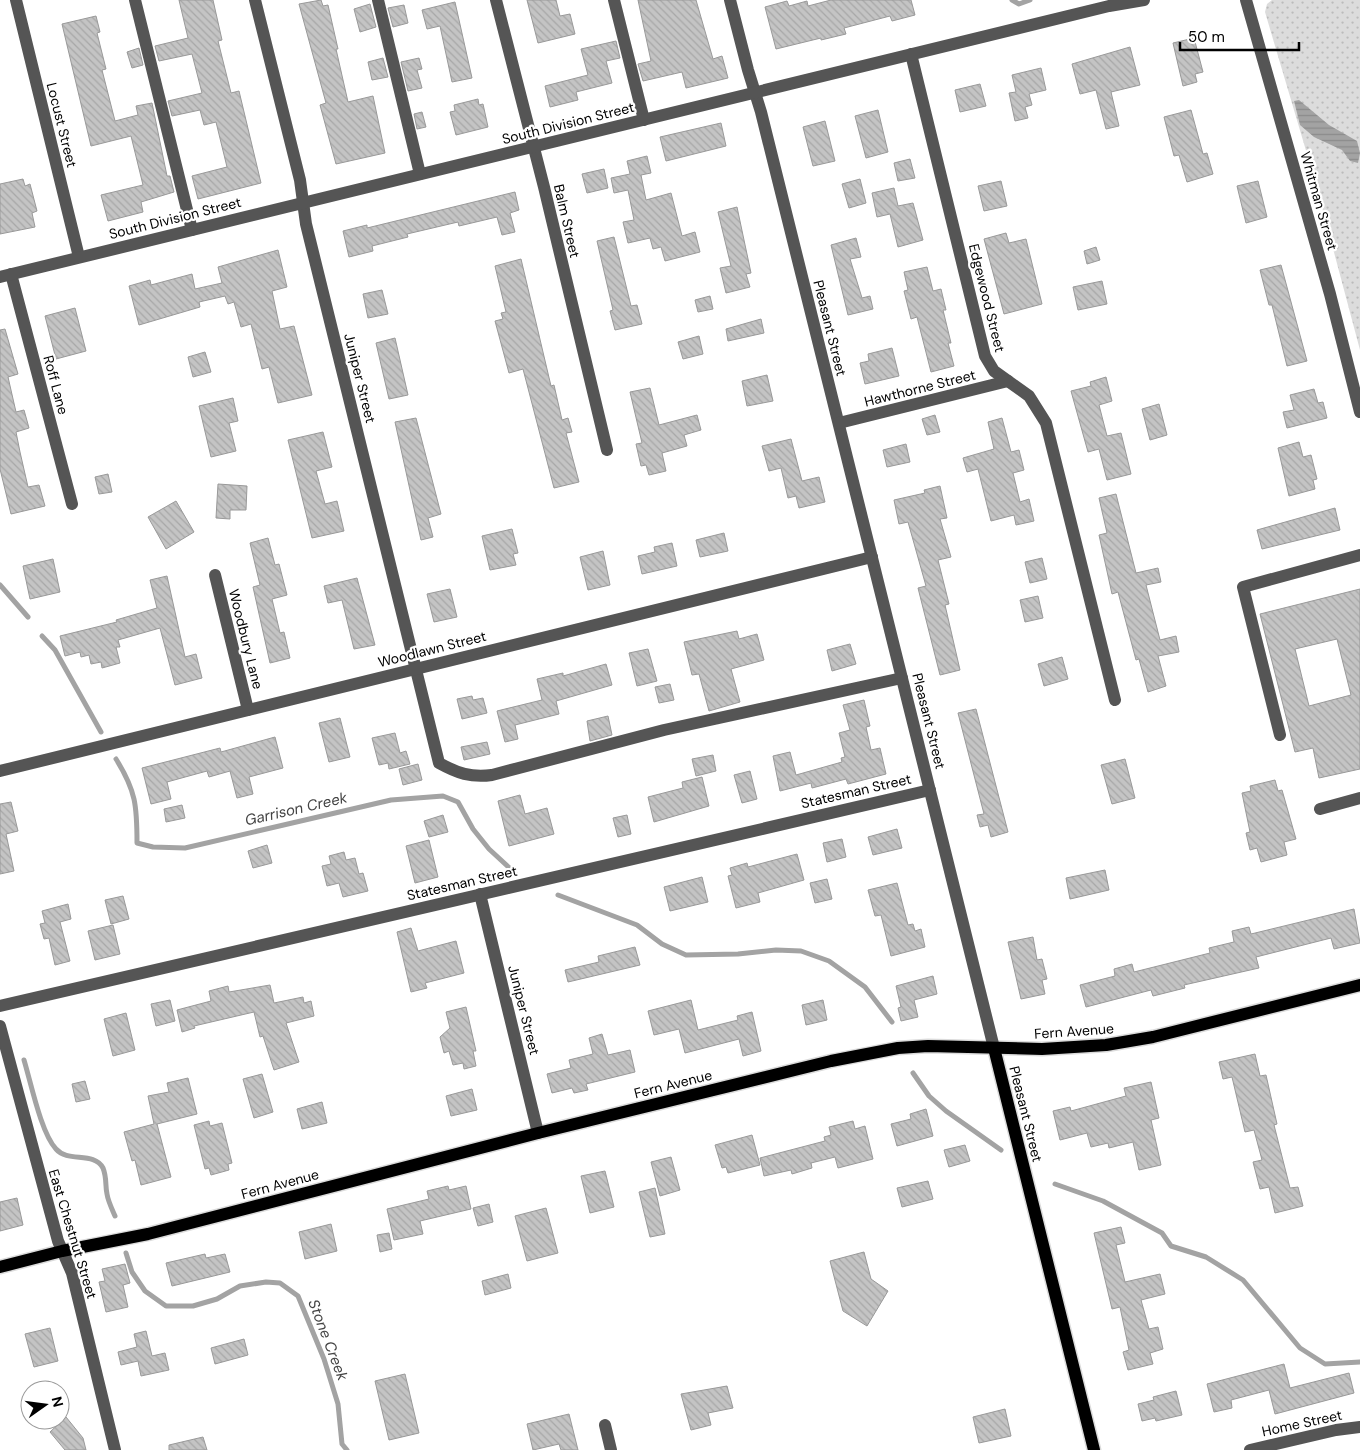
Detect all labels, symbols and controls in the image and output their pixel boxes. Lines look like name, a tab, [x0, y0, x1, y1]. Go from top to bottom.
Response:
scale bar	[1180, 20, 1299, 52]
text: 50 m	[1188, 27, 1225, 47]
street label: Locust Street	[43, 81, 81, 169]
street label: South Division Street	[500, 98, 636, 148]
street label: Whitman Street	[1296, 150, 1342, 252]
street label: Balm Street	[550, 182, 584, 260]
street label: South Division Street	[107, 193, 243, 243]
street label: Edgewood Street	[965, 242, 1009, 354]
street label: Pleasant Street	[809, 278, 851, 378]
street label: Juniper Street	[340, 331, 380, 425]
street label: Roff Lane	[39, 353, 73, 417]
street label: Hawthorne Street	[862, 365, 978, 411]
street label: Woodbury Lane	[225, 587, 267, 691]
street label: Woodlawn Street	[376, 627, 488, 671]
street label: Pleasant Street	[908, 671, 950, 771]
street label: Statesman Street	[799, 770, 913, 812]
water label: Garrison Creek	[243, 787, 349, 830]
street label: Statesman Street	[405, 862, 519, 904]
street label: Juniper Street	[504, 963, 544, 1057]
street label: Fern Avenue	[1034, 1019, 1114, 1043]
street label: Pleasant Street	[1005, 1064, 1047, 1164]
street label: Fern Avenue	[632, 1066, 714, 1102]
street label: Fern Avenue	[239, 1165, 321, 1203]
street label: East Chestnut Street	[45, 1167, 101, 1301]
water label: Stone Creek	[303, 1296, 353, 1384]
north arrow	[20, 1380, 70, 1430]
text: N	[48, 1395, 68, 1409]
street label: Home Street	[1260, 1406, 1344, 1440]

